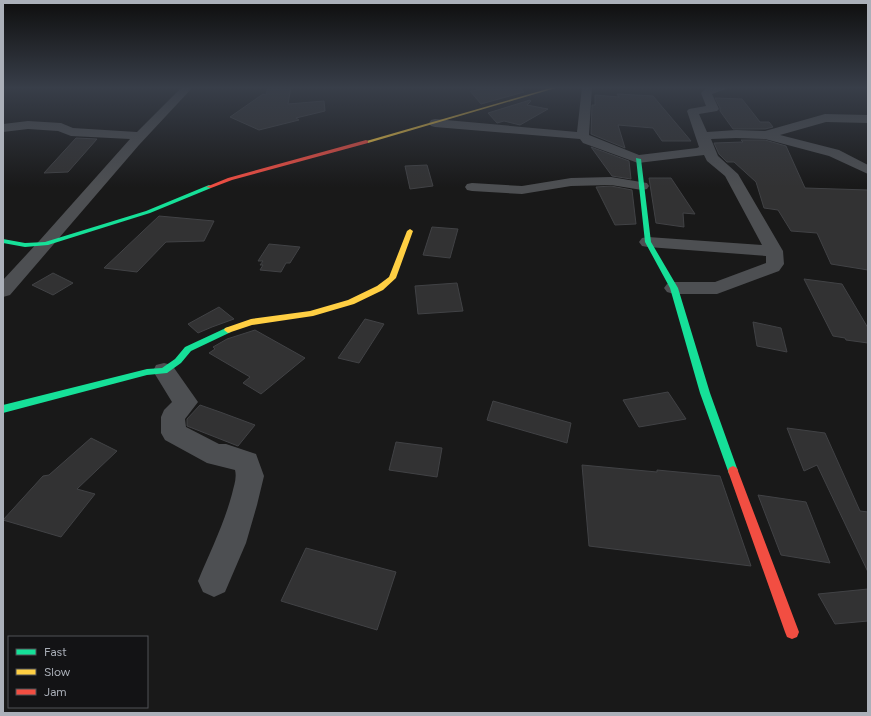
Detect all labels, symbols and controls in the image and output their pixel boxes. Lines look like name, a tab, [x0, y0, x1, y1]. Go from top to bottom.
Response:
legend	[8, 636, 148, 708]
text: Fast	[44, 645, 67, 659]
text: Slow	[44, 665, 71, 679]
text: Jam	[44, 685, 67, 699]

